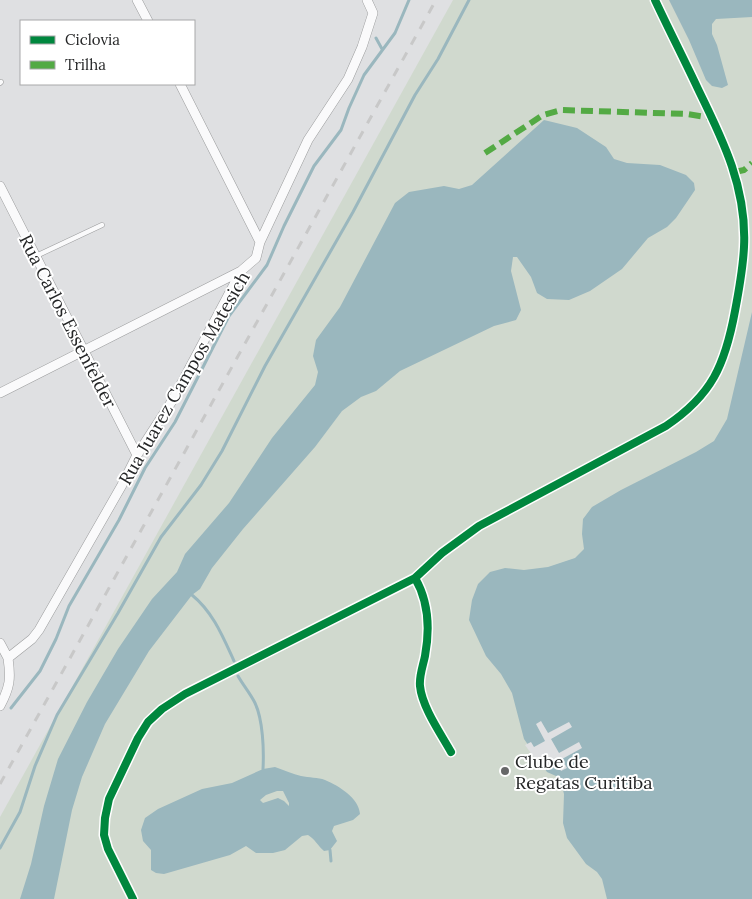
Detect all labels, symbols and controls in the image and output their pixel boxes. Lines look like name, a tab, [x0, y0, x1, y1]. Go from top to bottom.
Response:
legend	[20, 20, 195, 85]
text: Ciclovia	[65, 30, 120, 49]
text: Trilha	[65, 55, 106, 74]
street label: Rua Carlos Essenfelder	[14, 230, 122, 412]
street label: Rua Juarez Campos Matesich	[113, 267, 255, 489]
place label: Clube de Regatas Curitiba	[515, 750, 653, 794]
marker: Clube de Regatas Curitiba	[499, 765, 511, 777]

